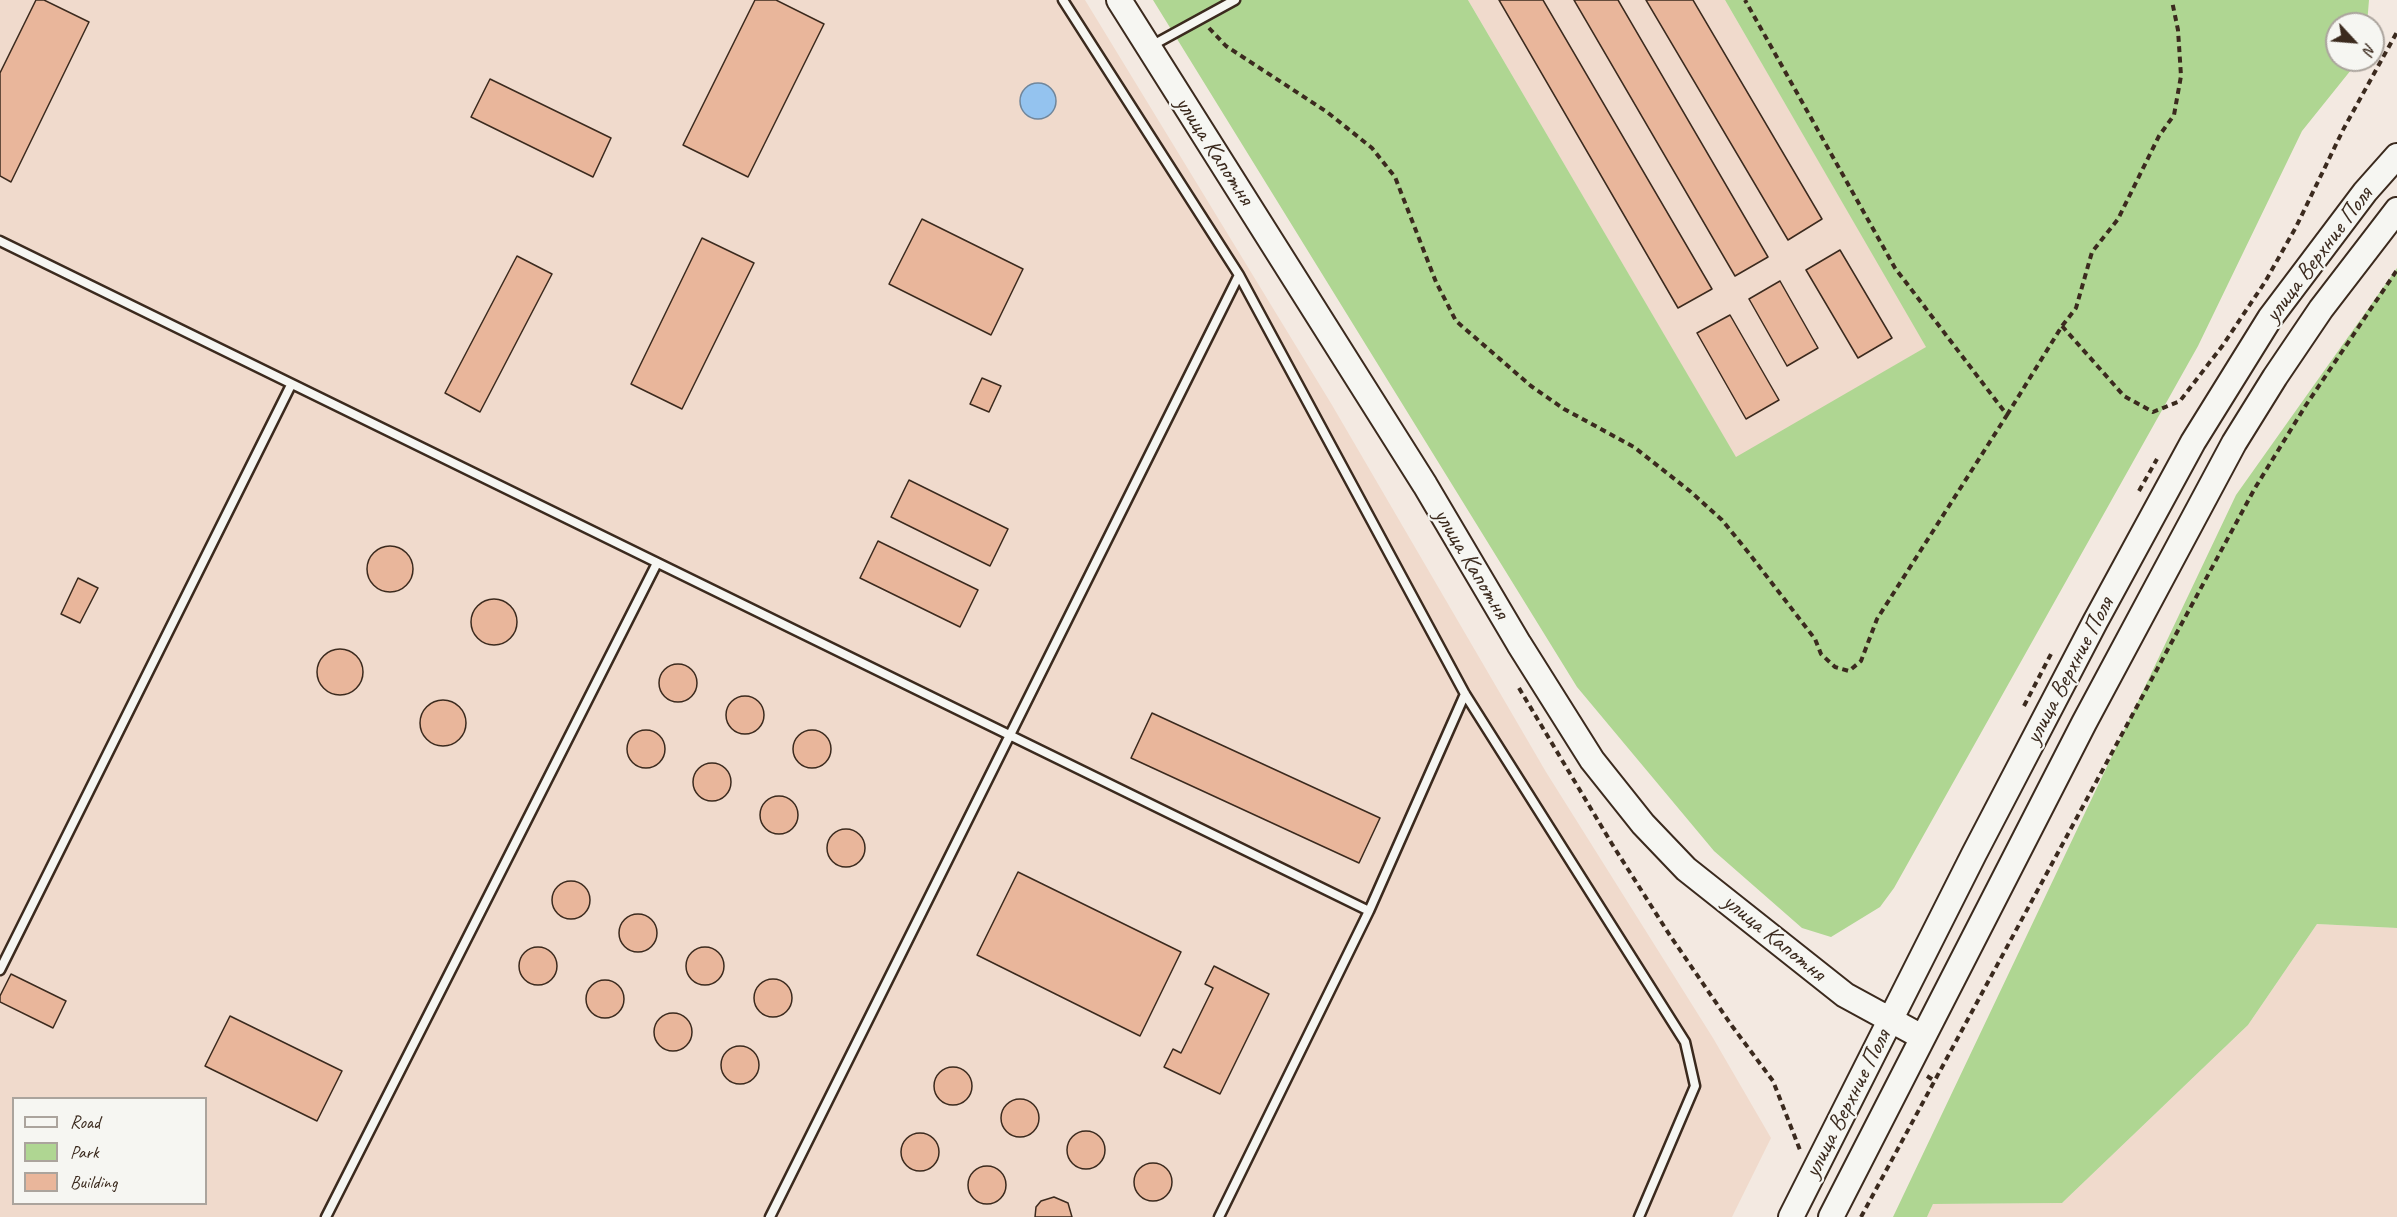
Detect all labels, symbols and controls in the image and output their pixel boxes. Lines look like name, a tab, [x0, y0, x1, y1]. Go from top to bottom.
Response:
north arrow	[2325, 12, 2385, 72]
text: N	[2358, 40, 2381, 58]
street label: улица Капотня	[1168, 91, 1260, 211]
street label: улица Верхние Поля	[2259, 182, 2379, 328]
street label: улица Капотня	[1427, 503, 1515, 625]
street label: улица Верхние Поля	[2019, 593, 2121, 749]
street label: улица Капотня	[1717, 888, 1831, 988]
street label: улица Верхние Поля	[1798, 1025, 1898, 1183]
legend	[12, 1097, 207, 1205]
text: Road	[70, 1111, 100, 1133]
text: Park	[70, 1141, 99, 1163]
text: Building	[70, 1171, 117, 1193]

